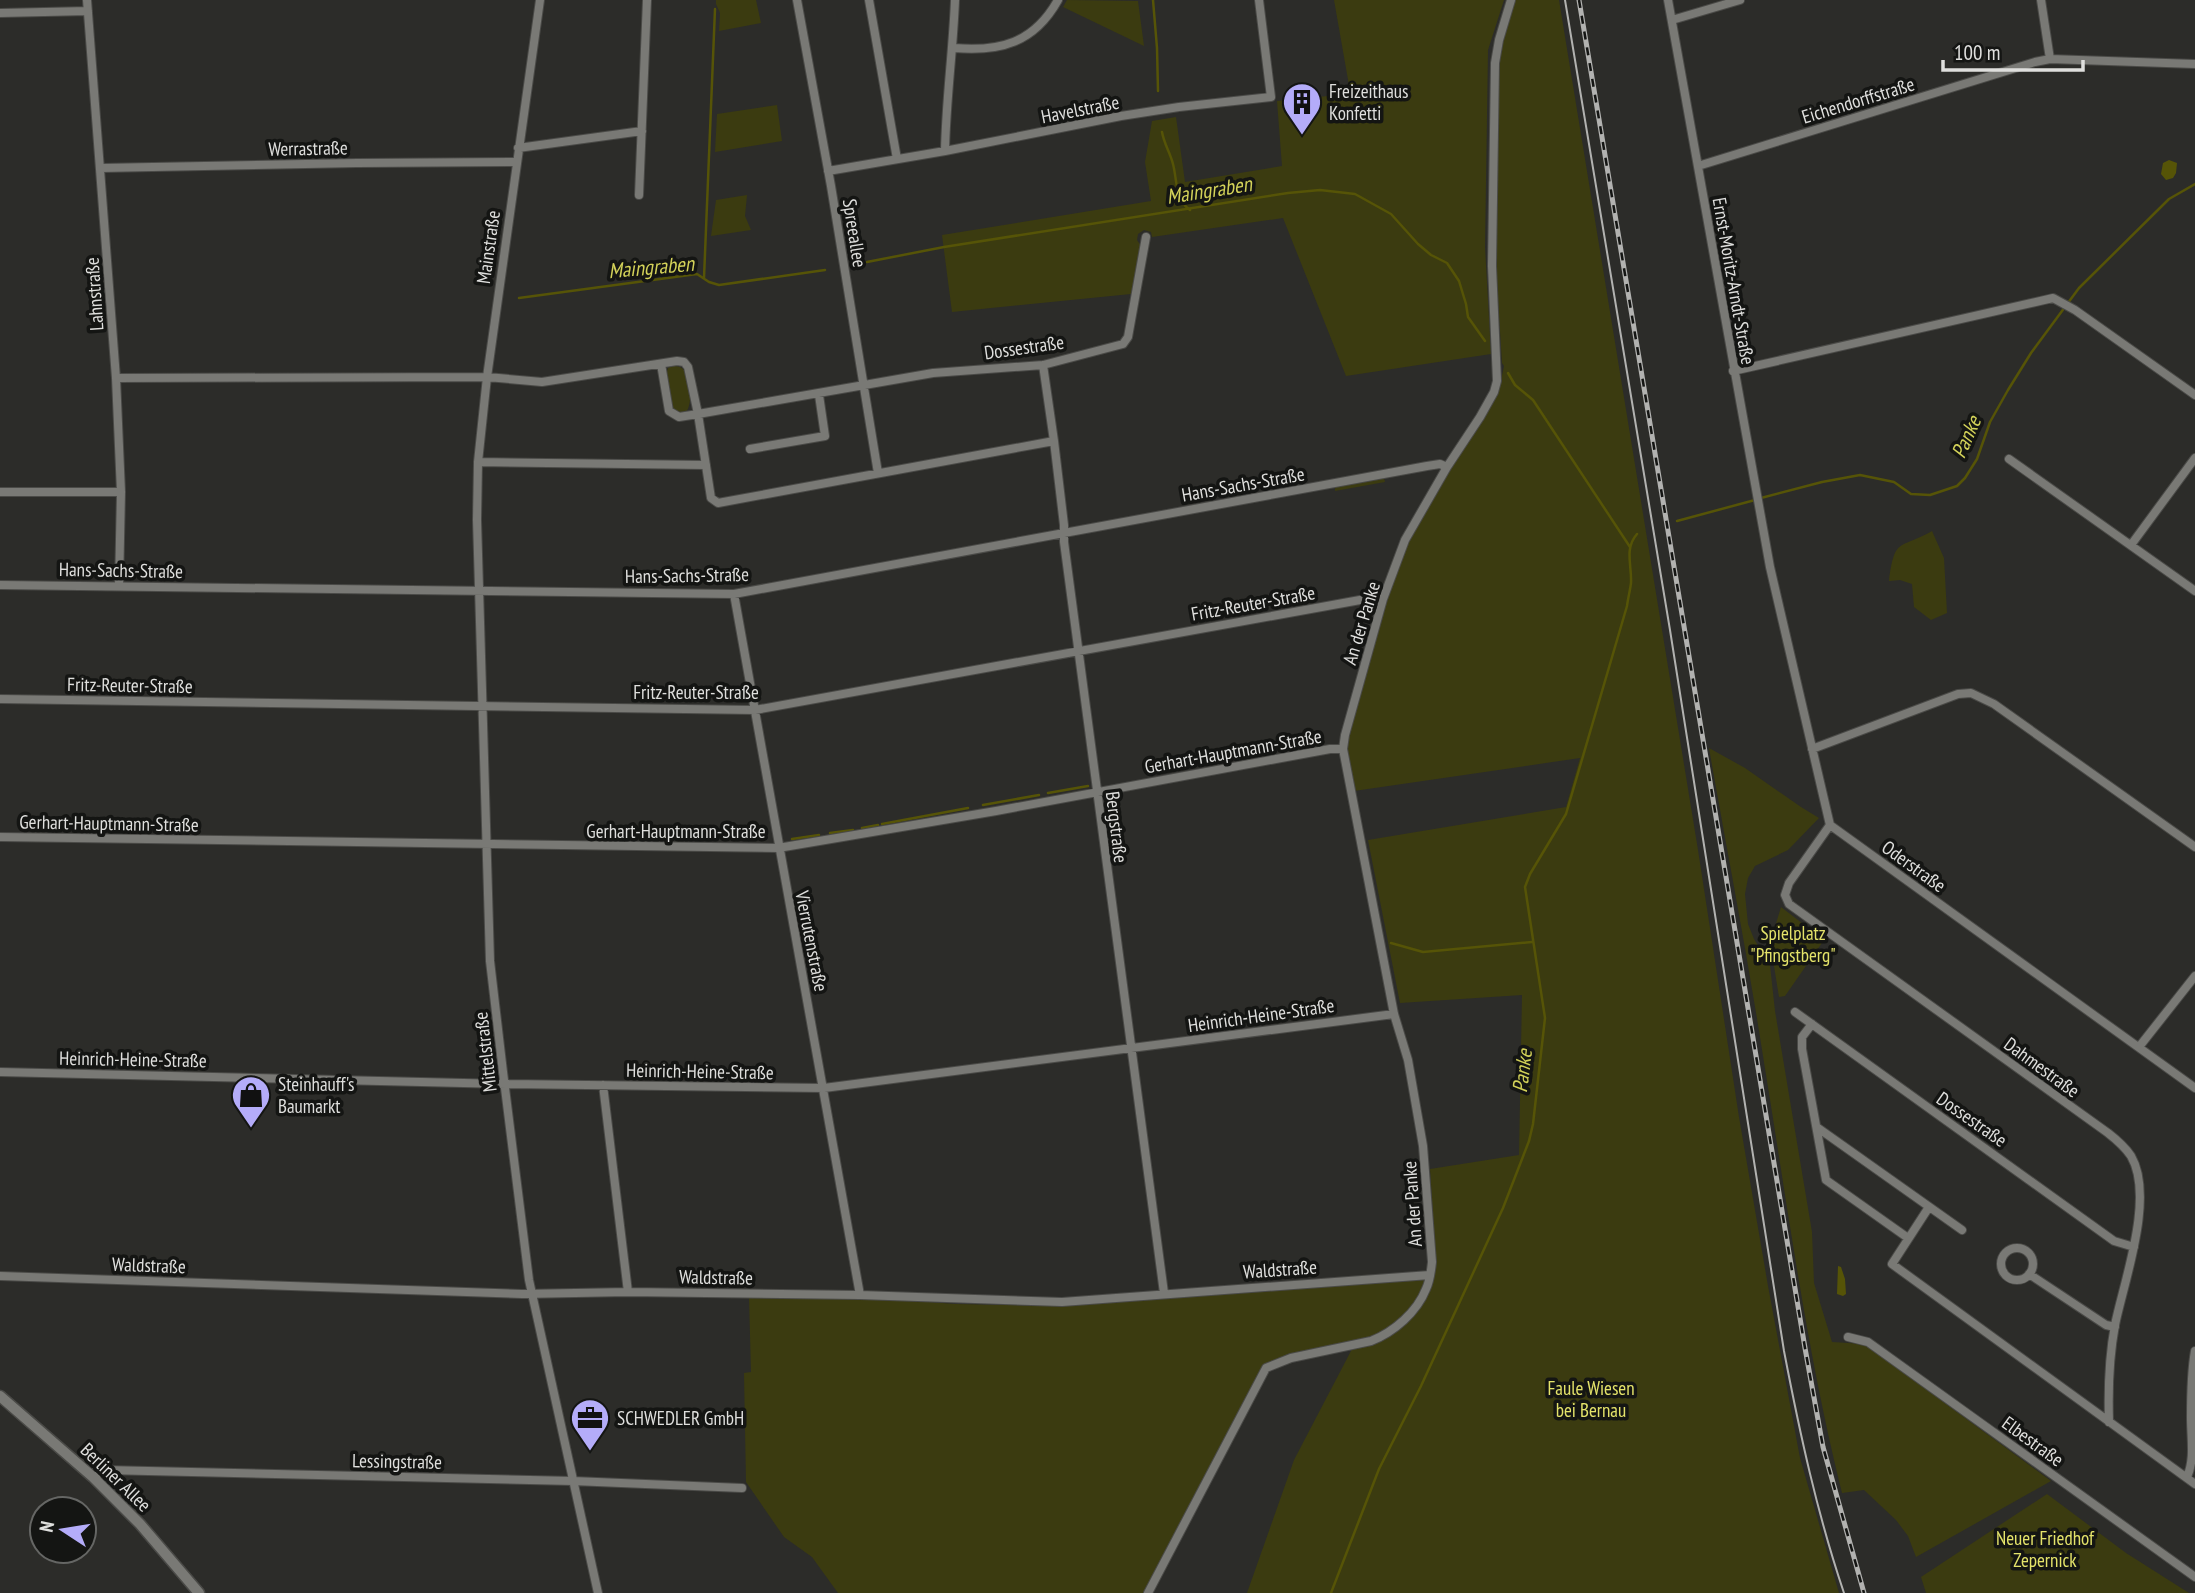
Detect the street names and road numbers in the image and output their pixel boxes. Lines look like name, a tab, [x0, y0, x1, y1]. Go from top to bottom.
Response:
street label: Eichendorffstraße	[1799, 71, 1917, 129]
street label: Havelstraße	[1039, 90, 1121, 128]
street label: Werrastraße	[268, 135, 348, 161]
street label: Ernst-Moritz-Arndt-Straße	[1707, 196, 1761, 367]
street label: Spreeallee	[838, 197, 872, 269]
street label: Mainstraße	[471, 209, 505, 285]
street label: Lahnstraße	[79, 256, 109, 331]
street label: Dossestraße	[982, 329, 1066, 364]
street label: Hans-Sachs-Straße	[1180, 461, 1306, 507]
street label: Hans-Sachs-Straße	[59, 557, 183, 583]
street label: Hans-Sachs-Straße	[625, 562, 749, 588]
street label: An der Panke	[1337, 578, 1385, 667]
street label: Fritz-Reuter-Straße	[1189, 580, 1317, 626]
street label: Fritz-Reuter-Straße	[67, 672, 193, 698]
street label: Fritz-Reuter-Straße	[633, 680, 759, 704]
street label: Gerhart-Hauptmann-Straße	[1143, 724, 1324, 778]
street label: Bergstraße	[1101, 790, 1133, 864]
street label: Gerhart-Hauptmann-Straße	[19, 809, 199, 837]
street label: Gerhart-Hauptmann-Straße	[586, 819, 766, 843]
street label: Oderstraße	[1877, 835, 1951, 897]
street label: Vierrutenstraße	[790, 888, 834, 994]
street label: Heinrich-Heine-Straße	[1186, 993, 1336, 1037]
street label: Mittelstraße	[468, 1011, 502, 1093]
street label: Dahmestraße	[1999, 1032, 2085, 1103]
street label: Heinrich-Heine-Straße	[59, 1046, 207, 1072]
street label: Heinrich-Heine-Straße	[626, 1058, 774, 1084]
street label: Dossestraße	[1932, 1086, 2012, 1152]
street label: An der Panke	[1397, 1160, 1427, 1248]
street label: Waldstraße	[112, 1252, 187, 1278]
street label: Waldstraße	[1242, 1254, 1318, 1284]
street label: Waldstraße	[679, 1264, 753, 1290]
street label: Elbestraße	[1998, 1411, 2069, 1471]
street label: Berliner Allee	[76, 1438, 156, 1517]
street label: Lessingstraße	[352, 1448, 442, 1474]

